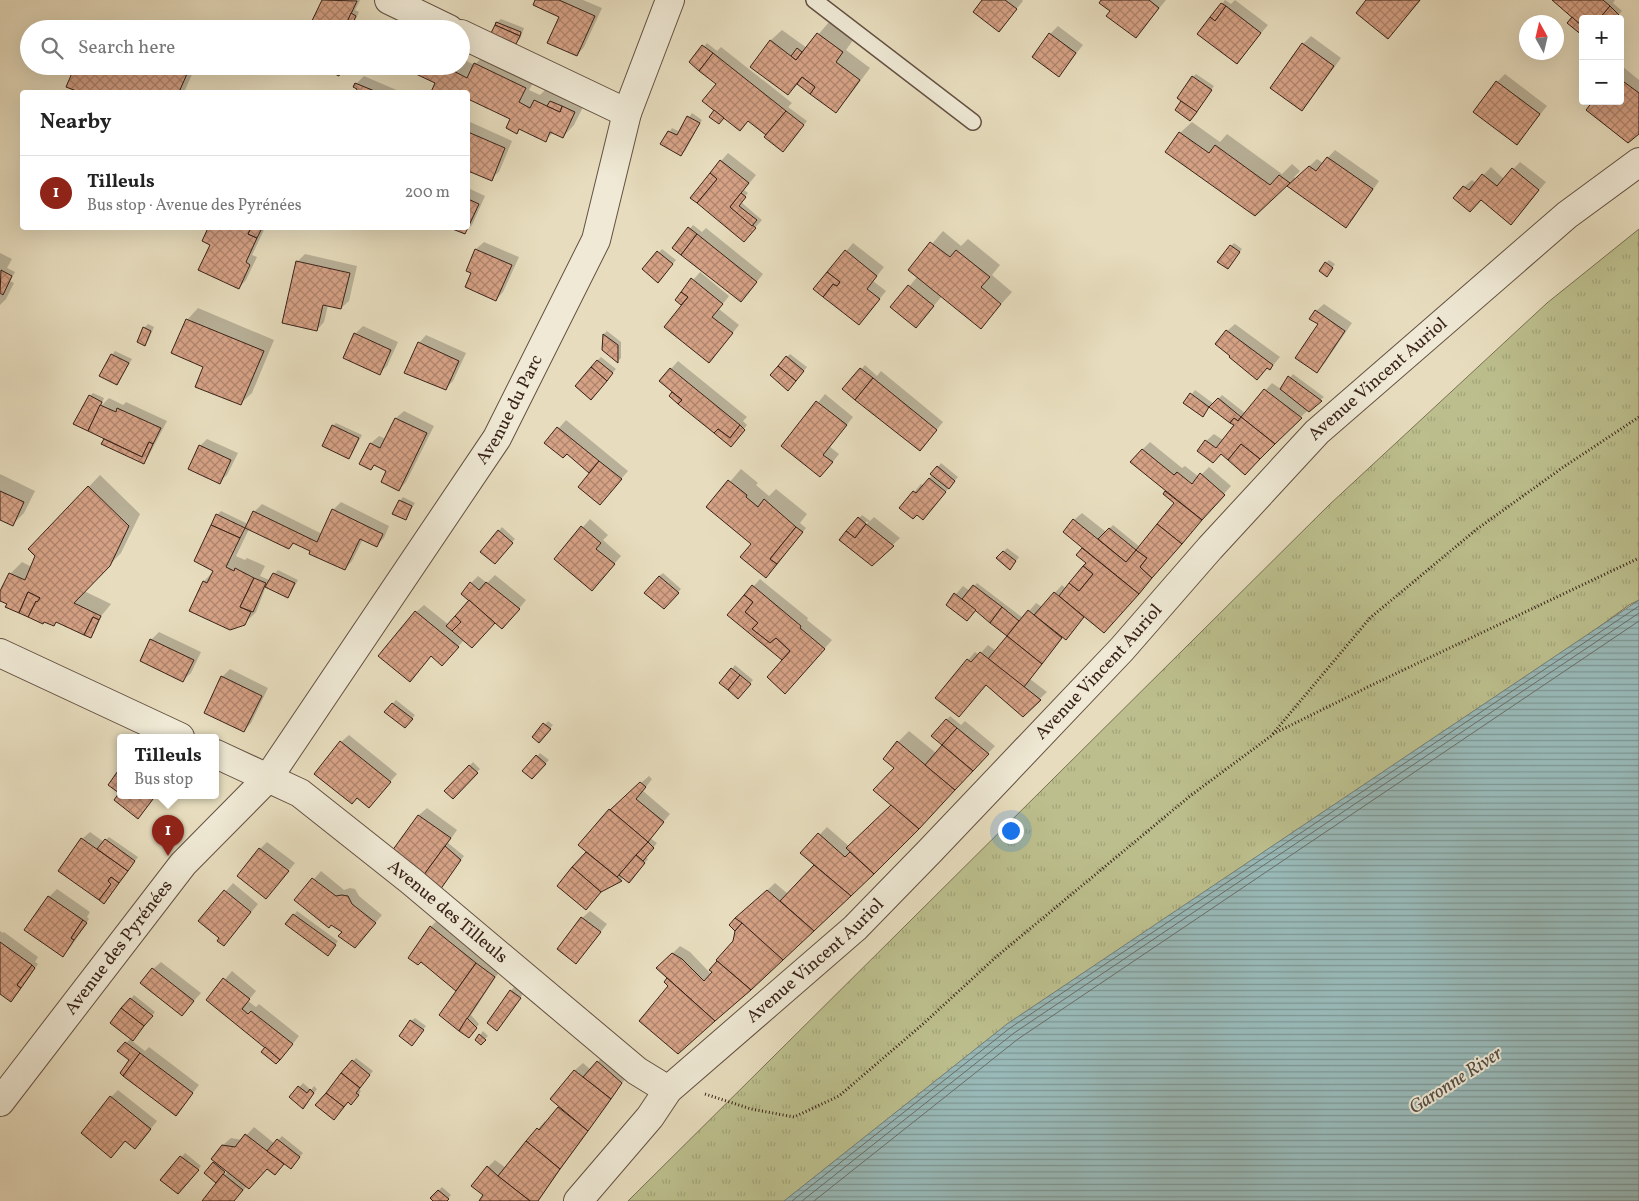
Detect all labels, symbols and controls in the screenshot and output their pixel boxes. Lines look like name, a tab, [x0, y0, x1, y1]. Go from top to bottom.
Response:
north arrow	[1519, 15, 1564, 60]
map controls	[1579, 15, 1624, 105]
button: +	[1579, 15, 1624, 60]
search box	[20, 20, 470, 75]
icon: search	[38, 34, 66, 62]
text: Search here	[78, 35, 175, 61]
button: −	[1579, 60, 1624, 105]
text: Nearby	[40, 108, 111, 137]
text: Tilleuls	[87, 169, 155, 195]
text: 1	[53, 182, 59, 204]
text: 200 m	[405, 182, 450, 204]
text: Bus stop · Avenue des Pyrénées	[87, 195, 302, 217]
street label: Avenue Vincent Auriol	[1302, 312, 1453, 446]
street label: Avenue du Parc	[470, 350, 549, 470]
street label: Avenue Vincent Auriol	[1029, 599, 1168, 745]
popup	[117, 734, 219, 799]
text: Tilleuls	[134, 743, 202, 769]
text: Bus stop	[134, 769, 193, 791]
pin: 1	[152, 815, 184, 856]
your location	[998, 818, 1024, 844]
street label: Avenue des Tilleuls	[382, 854, 513, 969]
street label: Avenue des Pyrénées	[59, 875, 179, 1020]
street label: Avenue Vincent Auriol	[741, 893, 890, 1029]
water label: Garonne River	[1404, 1041, 1509, 1121]

